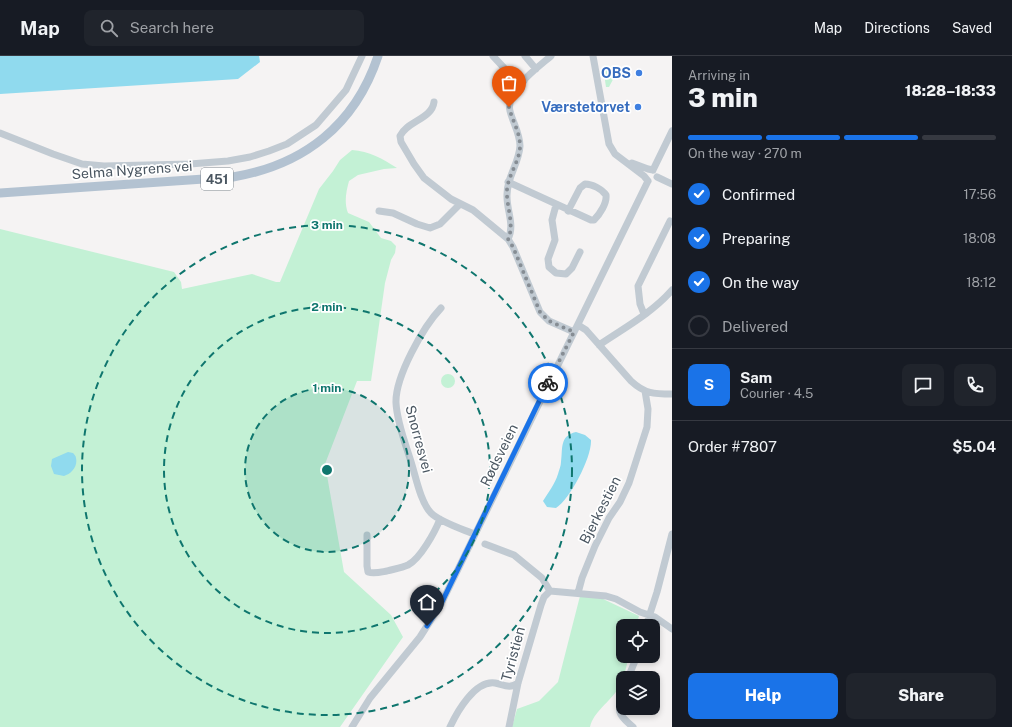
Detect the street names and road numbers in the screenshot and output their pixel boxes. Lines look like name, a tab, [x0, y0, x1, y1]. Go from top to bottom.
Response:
street label: Selma Nygrens vei	[71, 158, 193, 182]
road number: 451	[201, 168, 233, 190]
street label: Snorresvei	[402, 403, 436, 475]
street label: Rødsveien	[477, 421, 521, 489]
street label: Bjerkestien	[576, 474, 624, 546]
street label: Tyristien	[498, 625, 528, 683]

